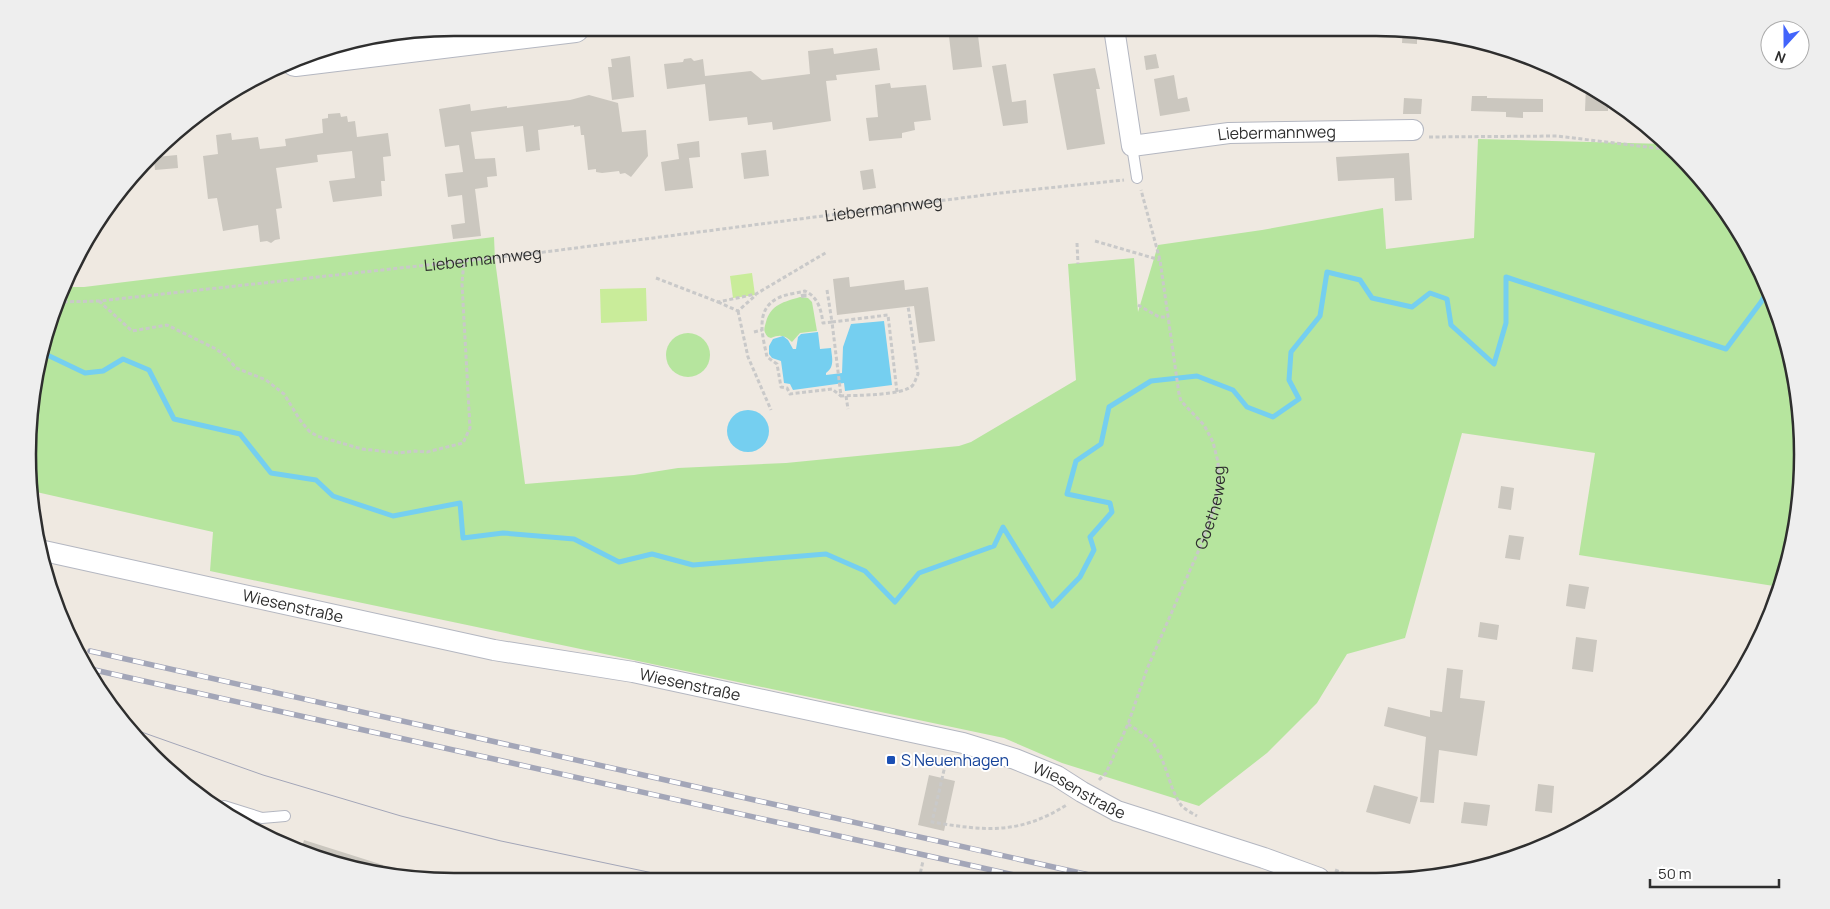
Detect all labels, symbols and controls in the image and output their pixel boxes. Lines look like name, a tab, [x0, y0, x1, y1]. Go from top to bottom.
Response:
north arrow	[1760, 20, 1810, 70]
text: N	[1772, 47, 1788, 68]
street label: Liebermannweg	[1216, 120, 1336, 145]
street label: Liebermannweg	[823, 190, 944, 227]
street label: Liebermannweg	[423, 242, 543, 276]
street label: Goetheweg	[1189, 465, 1230, 553]
street label: Wiesenstraße	[240, 584, 346, 628]
street label: Wiesenstraße	[638, 663, 743, 706]
place label: S Neuenhagen	[901, 749, 1009, 771]
marker: S Neuenhagen	[885, 754, 897, 766]
street label: Wiesenstraße	[1029, 756, 1128, 824]
scale bar	[1650, 856, 1779, 888]
text: 50 m	[1658, 863, 1692, 884]

